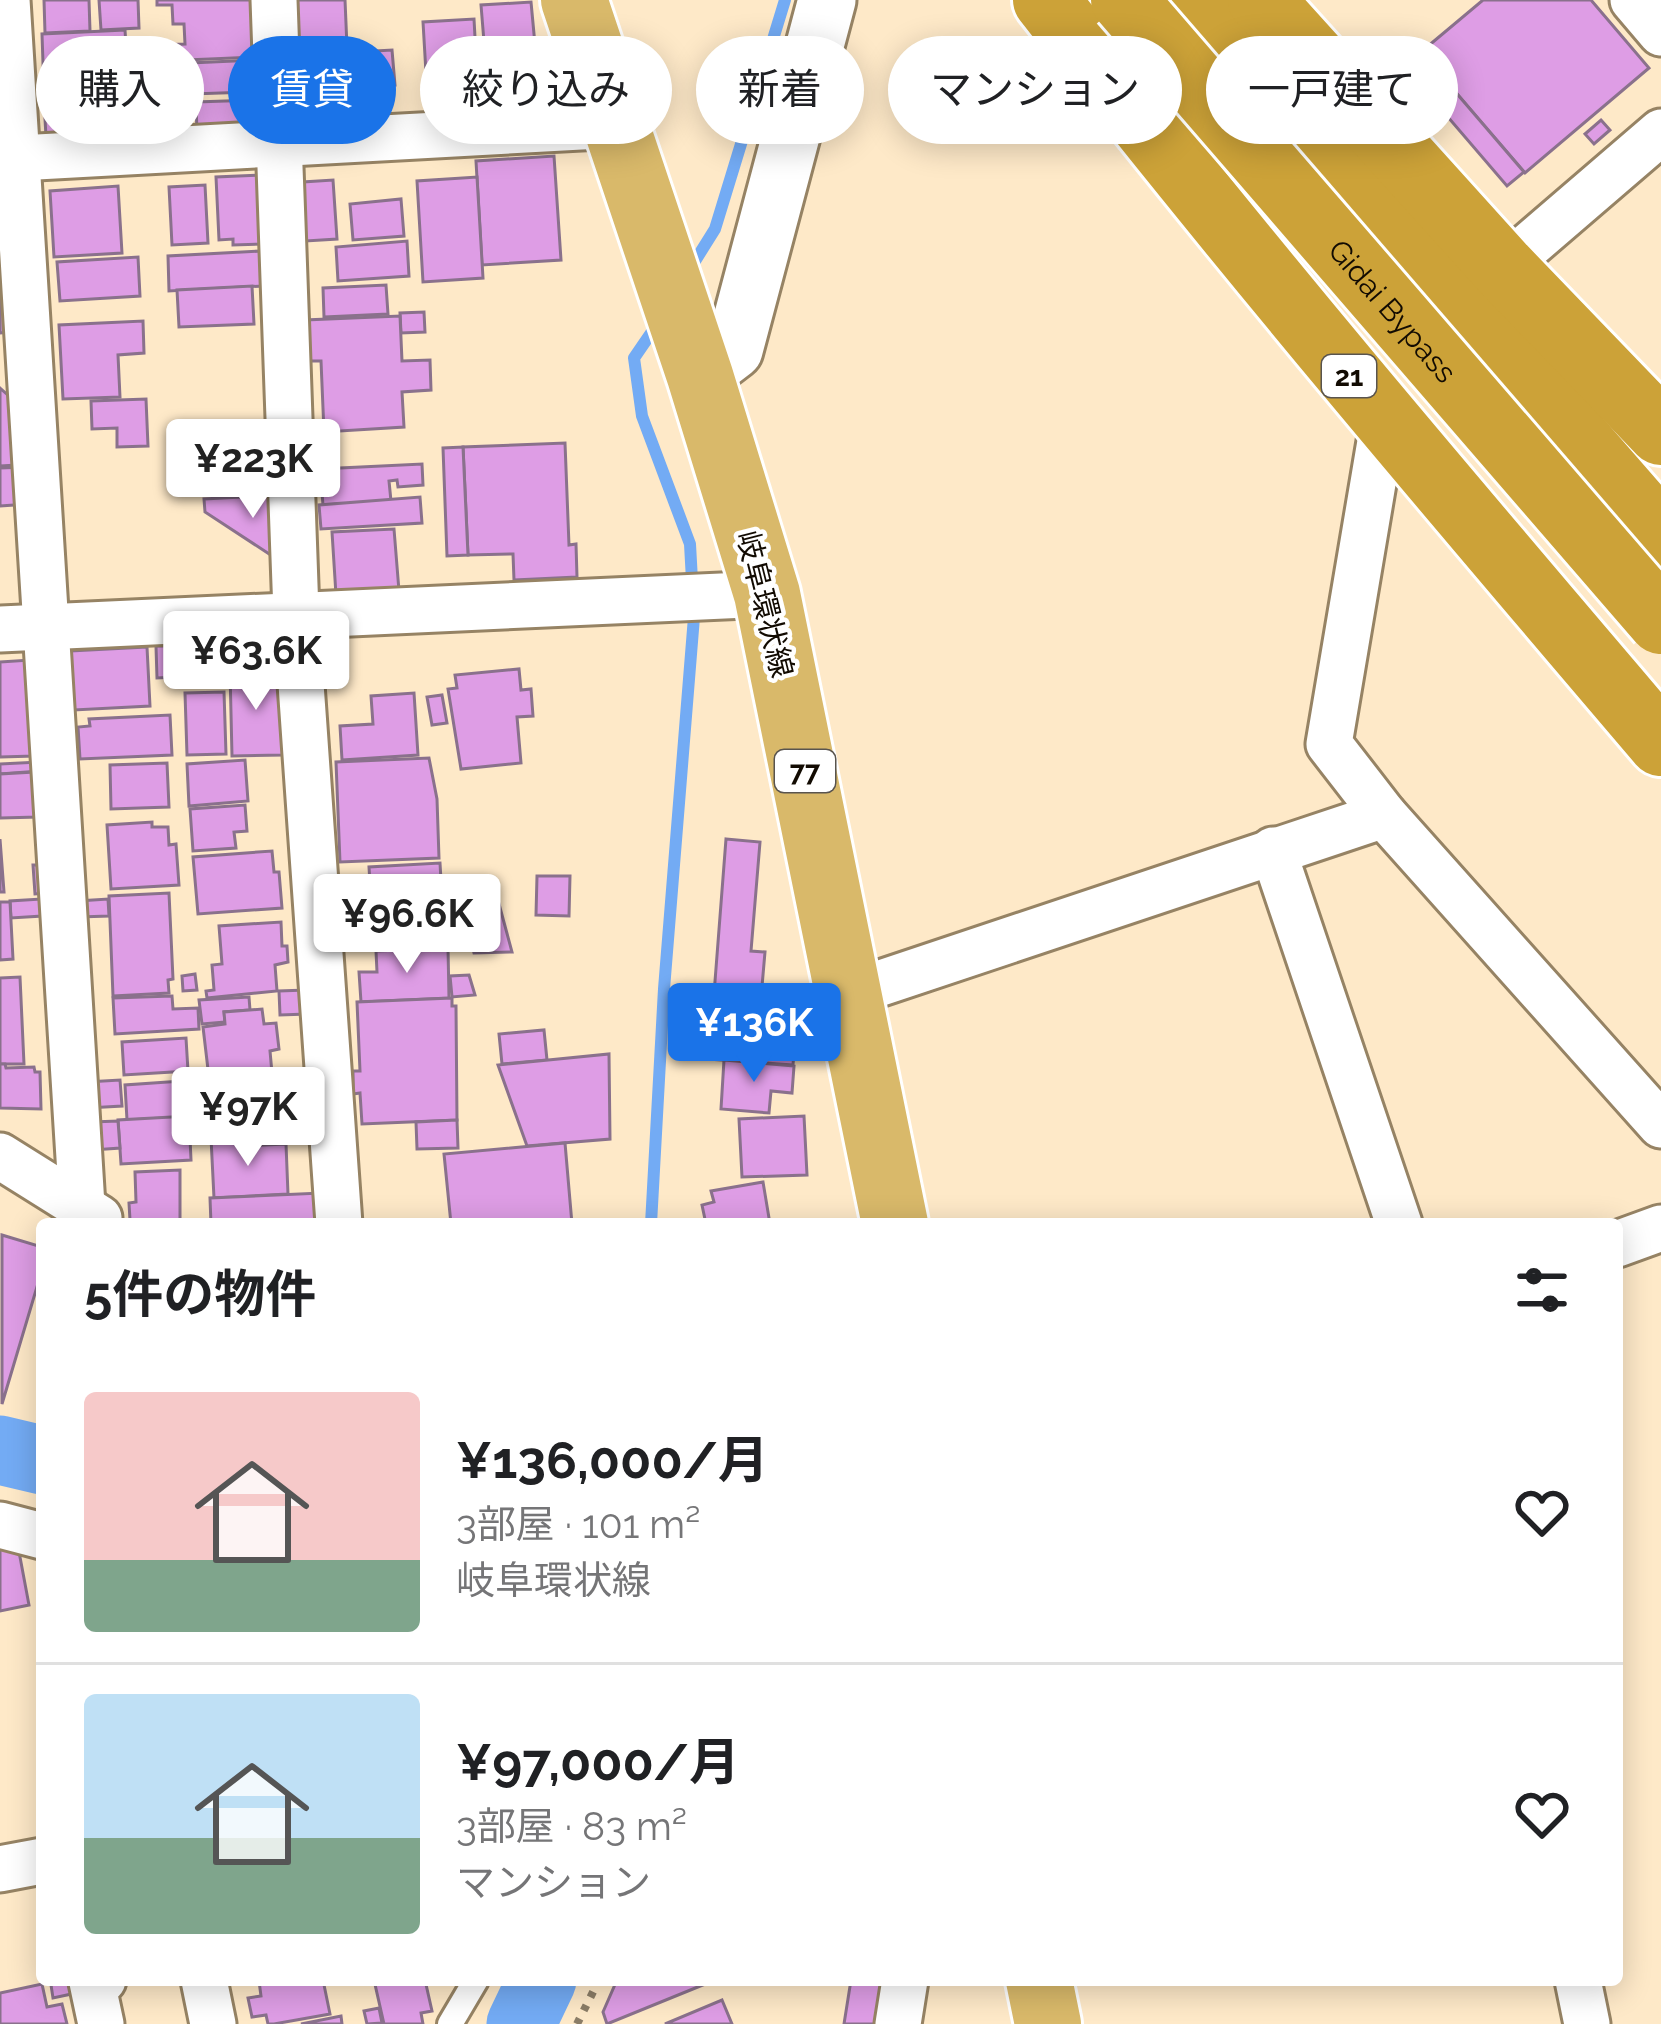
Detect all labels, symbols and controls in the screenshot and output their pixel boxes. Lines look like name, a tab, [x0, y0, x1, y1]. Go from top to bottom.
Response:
chip: 購入	[36, 36, 204, 144]
chip: 賃貸	[228, 36, 396, 144]
chip: 絞り込み	[420, 36, 672, 144]
chip: 新着	[696, 36, 864, 144]
chip: マンション	[888, 36, 1182, 144]
chip: 一戸建て	[1206, 36, 1458, 144]
street label: Gidai Bypass	[1322, 232, 1464, 389]
road number: 21	[1322, 355, 1376, 397]
pin: ¥223K	[169, 419, 337, 521]
text: ¥223K	[193, 435, 313, 481]
street label: 岐阜環状線	[730, 527, 800, 681]
pin: ¥63.6K	[158, 611, 354, 713]
text: ¥63.6K	[190, 627, 322, 673]
road number: 77	[775, 750, 835, 792]
pin: ¥96.6K	[309, 874, 505, 976]
text: ¥96.6K	[341, 890, 473, 936]
pin: ¥136K	[670, 983, 838, 1085]
text: ¥136K	[695, 999, 813, 1045]
pin: ¥97K	[177, 1067, 319, 1169]
text: ¥97K	[199, 1083, 297, 1129]
icon: filters	[1509, 1257, 1575, 1323]
text: 5件の物件	[84, 1264, 316, 1324]
text: ¥136,000/月	[456, 1430, 769, 1490]
icon: home	[180, 1440, 324, 1584]
icon: heart	[1509, 1479, 1575, 1545]
text: 3部屋 · 101 m²	[456, 1501, 700, 1547]
text: 岐阜環状線	[456, 1557, 651, 1603]
text: ¥97,000/月	[456, 1732, 740, 1792]
icon: home	[180, 1742, 324, 1886]
icon: heart	[1509, 1781, 1575, 1847]
text: 3部屋 · 83 m²	[456, 1803, 687, 1849]
text: マンション	[456, 1859, 651, 1905]

